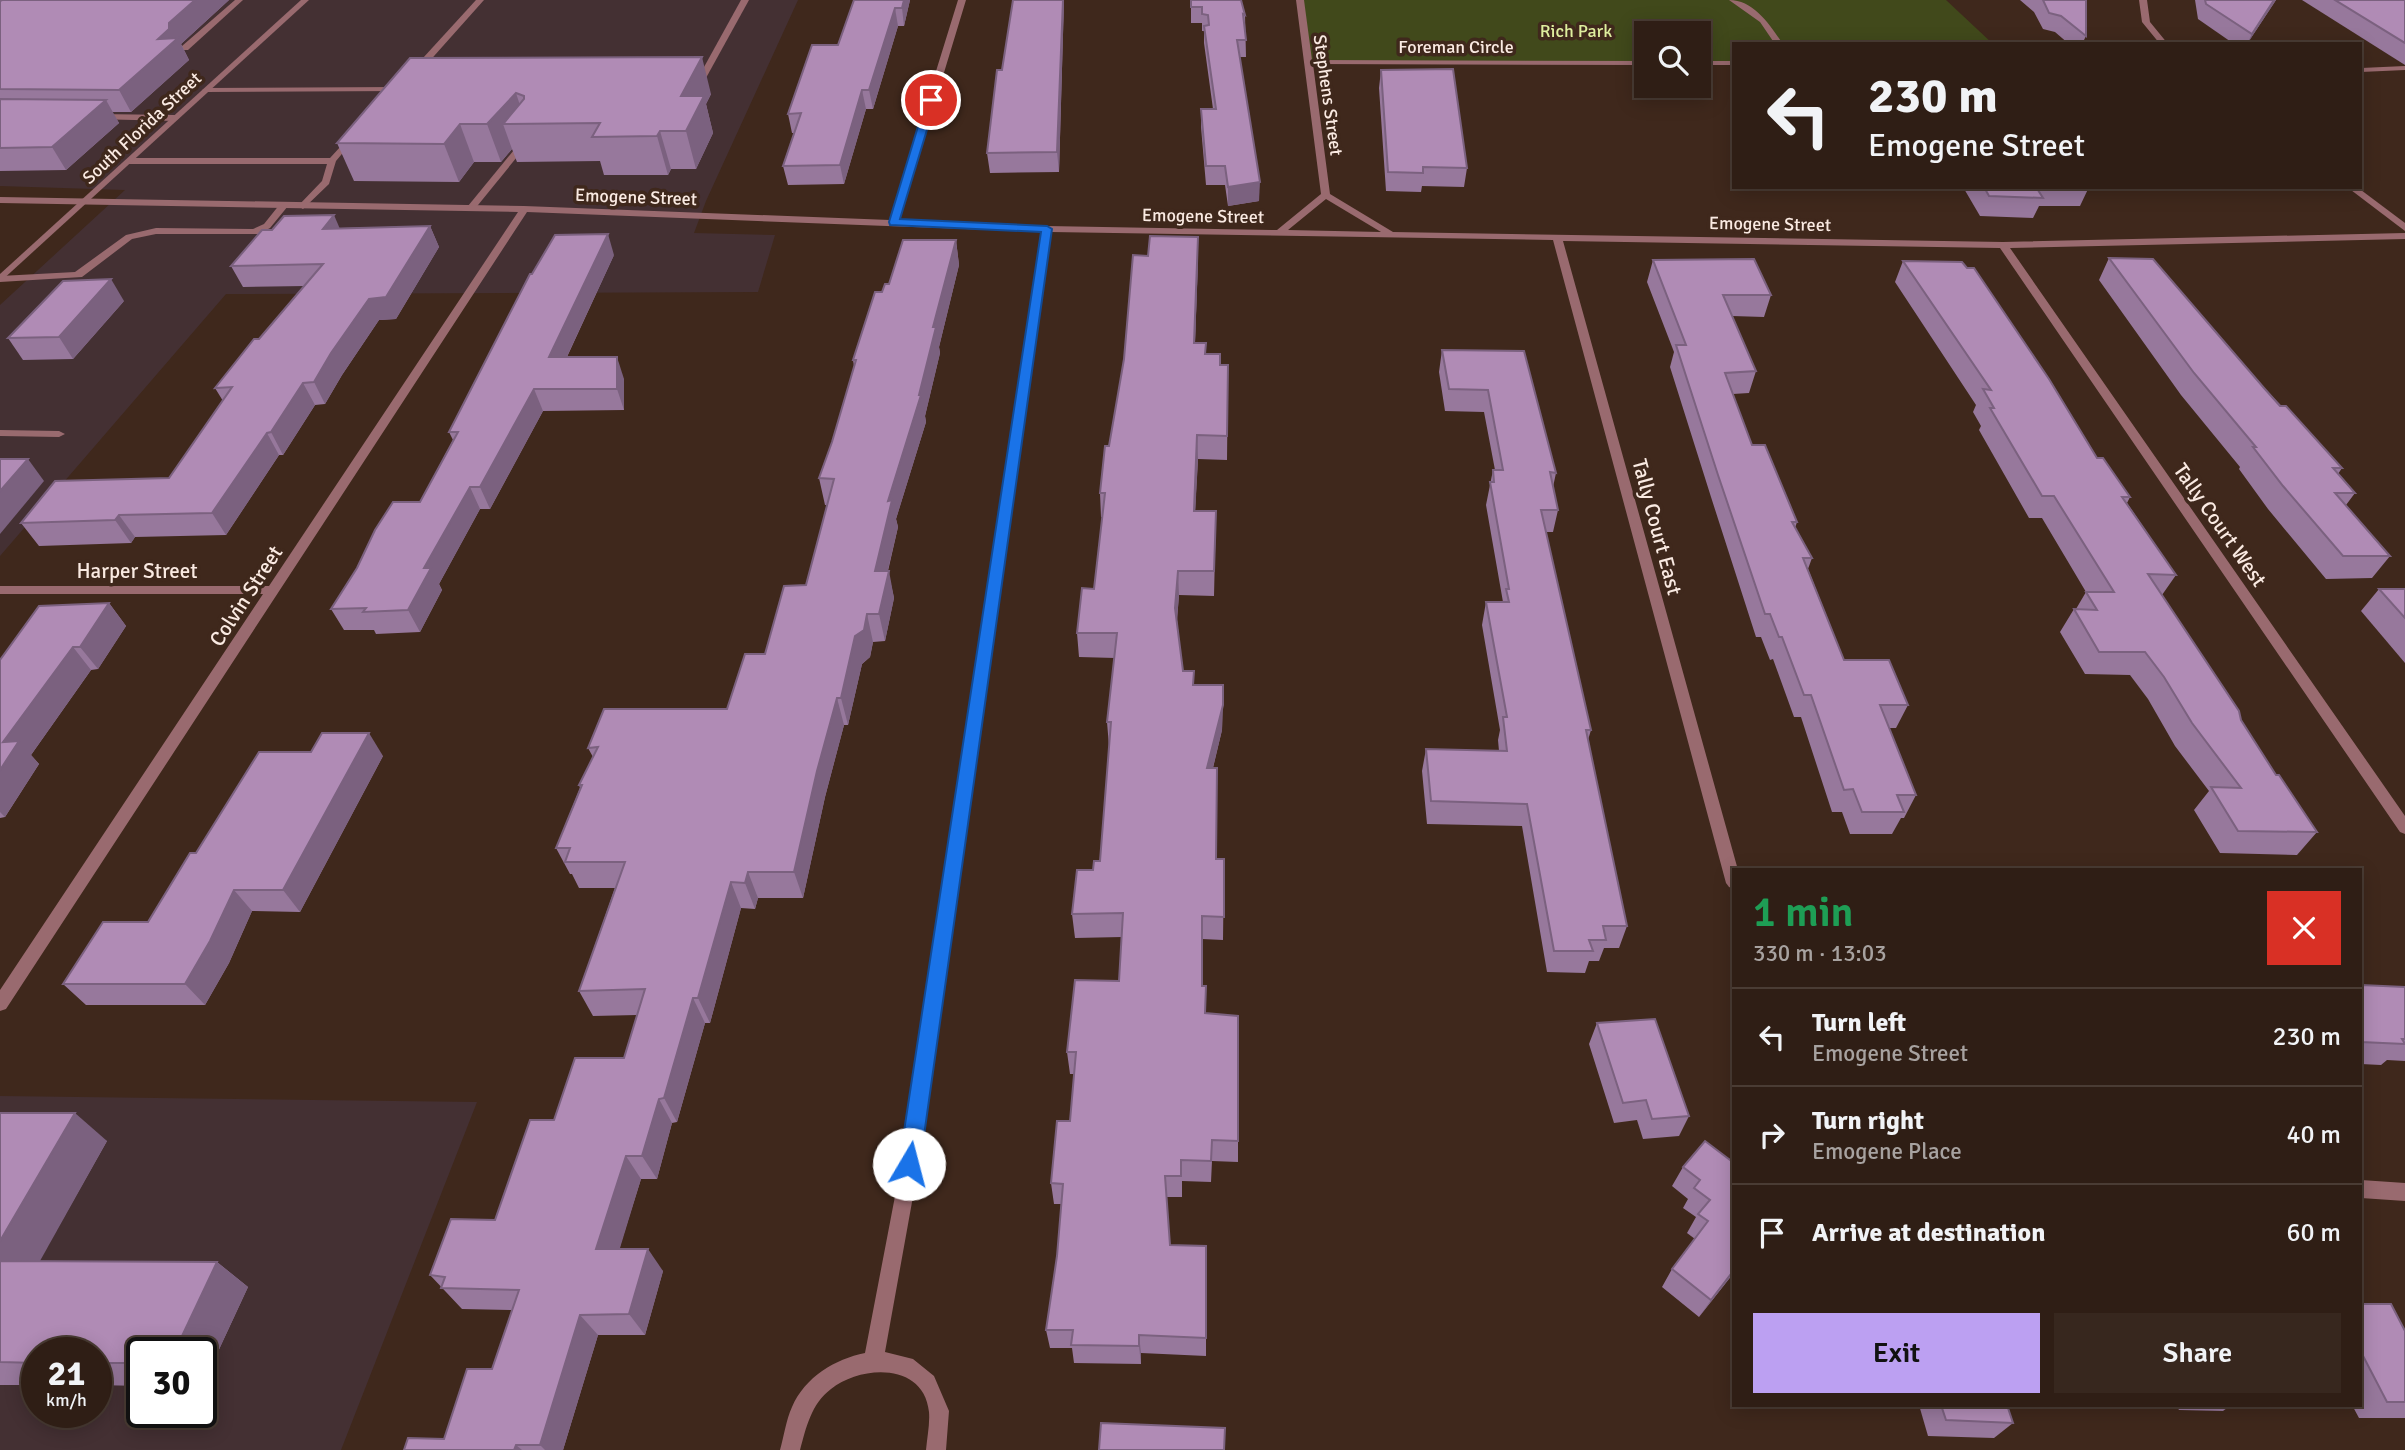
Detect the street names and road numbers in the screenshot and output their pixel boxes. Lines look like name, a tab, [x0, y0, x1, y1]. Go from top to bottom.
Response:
street label: Stephens Street	[1309, 33, 1347, 157]
street label: Foreman Circle	[1398, 36, 1514, 58]
street label: South Florida Street	[78, 67, 206, 189]
street label: Emogene Street	[575, 184, 697, 210]
street label: Emogene Street	[1142, 204, 1264, 228]
street label: Emogene Street	[1709, 212, 1831, 236]
street label: Tally Court East	[1626, 456, 1688, 598]
street label: Tally Court West	[2168, 458, 2272, 592]
street label: Colvin Street	[204, 541, 288, 651]
street label: Harper Street	[76, 558, 198, 584]

